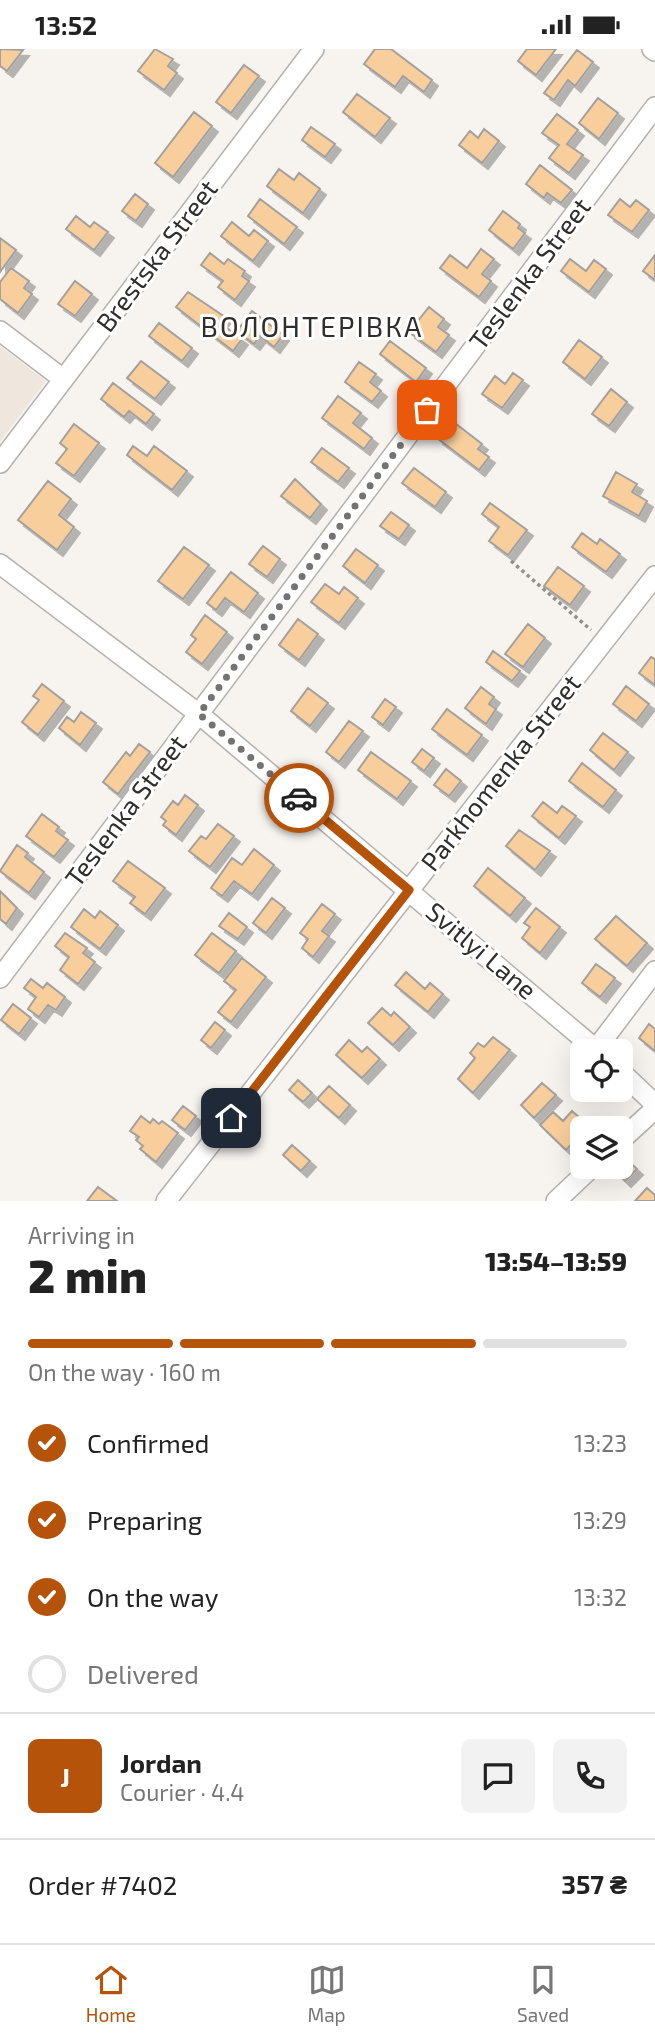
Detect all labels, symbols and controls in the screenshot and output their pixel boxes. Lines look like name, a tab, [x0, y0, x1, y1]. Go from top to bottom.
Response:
text: 13:52	[35, 9, 97, 40]
street label: Brestska Street	[89, 173, 223, 337]
street label: Teslenka Street	[462, 191, 596, 355]
district label: ВОЛОНТЕРІВКА	[201, 309, 423, 343]
pin	[397, 380, 457, 440]
icon: bag	[408, 391, 446, 429]
street label: Parkhomenka Street	[414, 668, 586, 876]
street label: Teslenka Street	[58, 728, 192, 892]
courier	[264, 763, 334, 833]
icon: car	[280, 779, 318, 817]
street label: Svitlyi Lane	[421, 895, 543, 1005]
map controls	[570, 1039, 633, 1179]
button: locate	[570, 1039, 633, 1102]
pin	[201, 1088, 261, 1148]
icon: home	[212, 1099, 250, 1137]
button: layers	[570, 1116, 633, 1179]
text: Arriving in	[28, 1221, 135, 1249]
text: 13:54–13:59	[485, 1245, 627, 1276]
text: 2 min	[28, 1247, 147, 1302]
text: On the way · 160 m	[28, 1358, 221, 1386]
icon: check	[28, 1424, 66, 1462]
text: Confirmed	[87, 1427, 210, 1458]
text: 13:23	[574, 1429, 627, 1457]
icon: check	[28, 1501, 66, 1539]
text: Preparing	[87, 1504, 202, 1535]
text: 13:29	[574, 1506, 627, 1534]
icon: check	[28, 1578, 66, 1616]
text: On the way	[87, 1581, 218, 1612]
text: 13:32	[574, 1583, 627, 1611]
text: Delivered	[87, 1658, 199, 1689]
button: chat	[461, 1739, 535, 1813]
button: phone	[553, 1739, 627, 1813]
text: Jordan	[120, 1747, 202, 1778]
text: J	[60, 1761, 70, 1792]
text: Courier · 4.4	[120, 1778, 244, 1806]
text: 357 ₴	[561, 1868, 627, 1899]
text: Order #7402	[28, 1869, 177, 1900]
tab: Home	[86, 1961, 136, 2026]
tab: Map	[308, 1961, 346, 2026]
tab: Saved	[517, 1961, 569, 2026]

